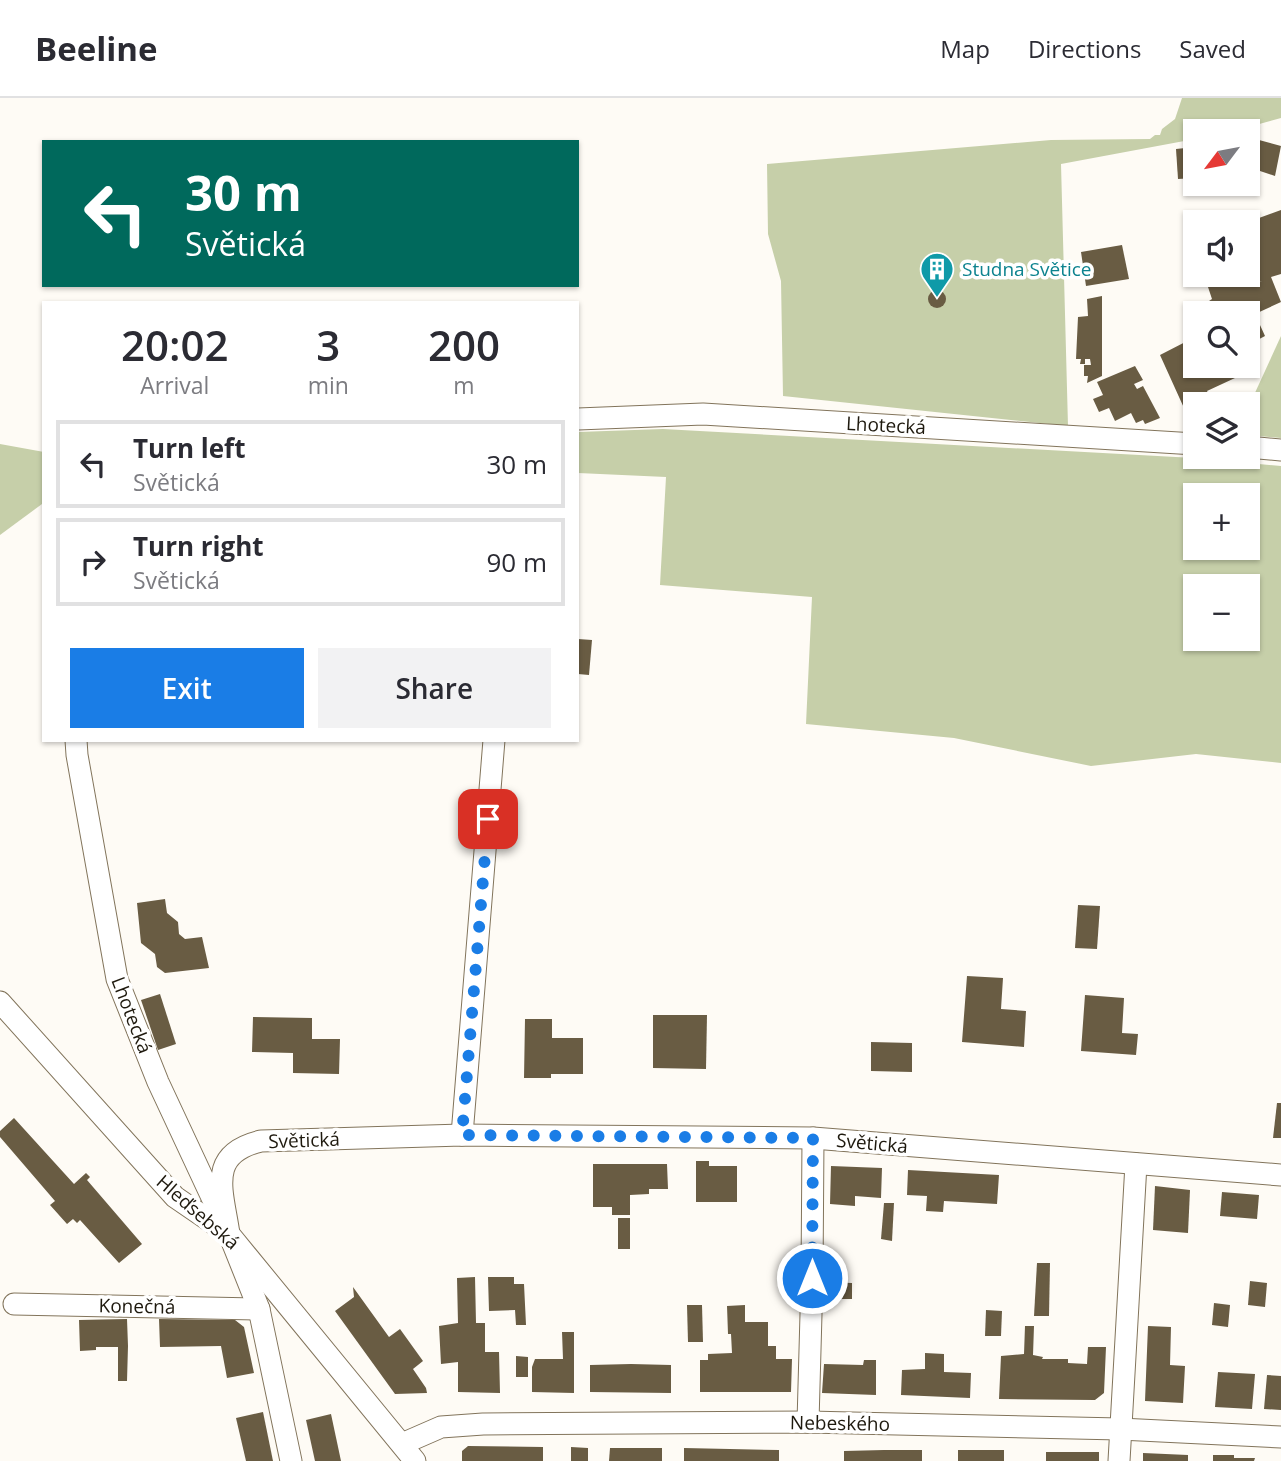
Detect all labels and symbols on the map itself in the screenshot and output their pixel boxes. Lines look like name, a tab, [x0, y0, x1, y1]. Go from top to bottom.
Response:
north arrow	[1183, 119, 1260, 196]
building icon: Studna Světice	[918, 250, 956, 299]
place label: Studna Světice	[962, 256, 1092, 282]
street label: Lhotecká	[845, 410, 927, 440]
pin	[458, 789, 518, 849]
street label: Lhotecká	[106, 973, 158, 1057]
street label: Světická	[268, 1126, 340, 1154]
street label: Světická	[835, 1127, 909, 1159]
street label: Hleďsebská	[151, 1169, 245, 1255]
position arrow	[775, 1241, 849, 1315]
street label: Konečná	[98, 1292, 176, 1320]
street label: Nebeského	[790, 1409, 890, 1437]

